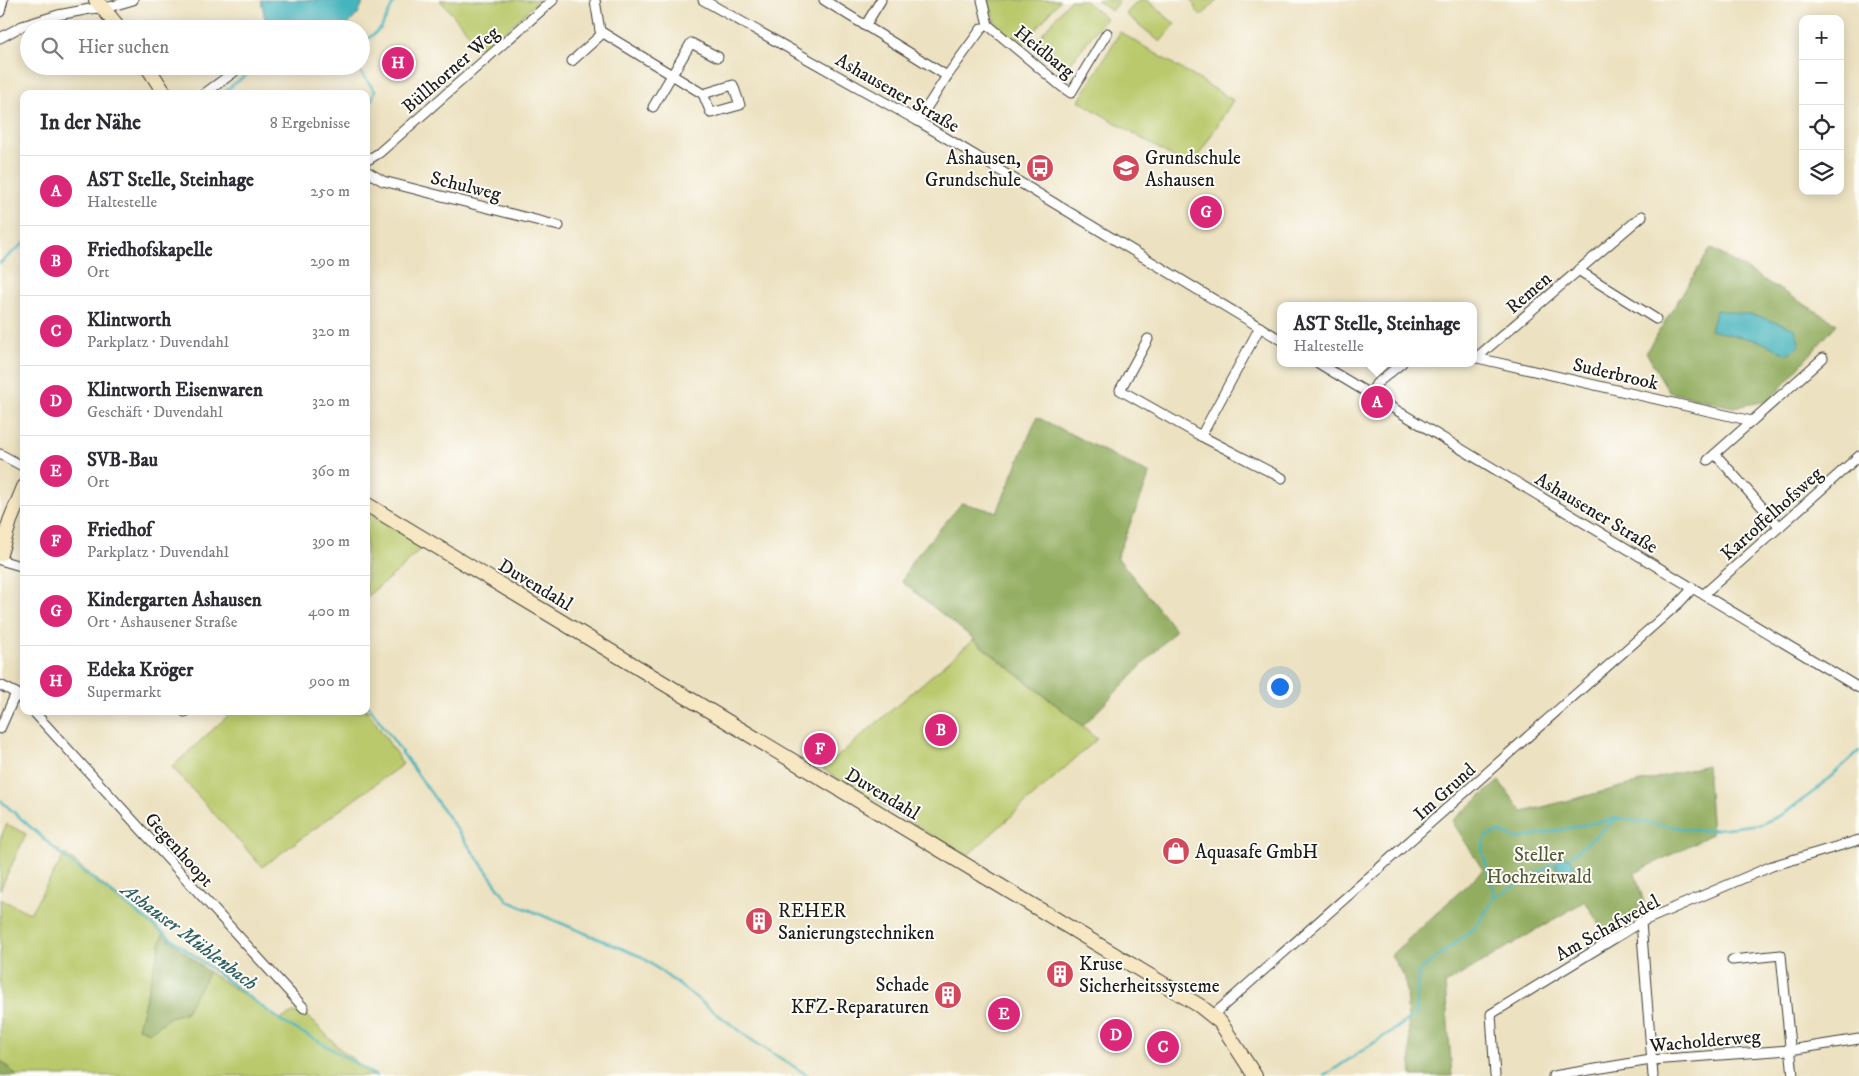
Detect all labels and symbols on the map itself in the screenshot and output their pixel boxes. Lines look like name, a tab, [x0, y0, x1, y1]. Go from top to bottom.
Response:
street label: Büllhorner Weg	[398, 21, 505, 119]
street label: Heidbarg	[1009, 21, 1080, 84]
pin: H	[382, 44, 414, 82]
street label: Ashausener Straße	[831, 49, 963, 138]
place label: Ashausen, Grundschule	[925, 147, 1021, 192]
place label: Grundschule Ashausen	[1145, 147, 1241, 192]
bus stop icon: Ashausen, Grundschule	[1025, 153, 1055, 183]
school or university icon: Grundschule Ashausen	[1111, 153, 1141, 183]
street label: Schulweg	[428, 167, 504, 207]
pin: G	[1190, 193, 1222, 231]
street label: Remen	[1502, 267, 1556, 319]
street label: Suderbrook	[1571, 353, 1661, 396]
pin: A	[1361, 383, 1393, 421]
street label: Kartoffelhofsweg	[1716, 462, 1828, 566]
street label: Ashausener Straße	[1531, 468, 1662, 559]
street label: Duvendahl	[494, 554, 577, 617]
your location	[1267, 674, 1293, 700]
pin: B	[925, 711, 957, 749]
pin: F	[804, 730, 836, 768]
street label: Im Grund	[1409, 758, 1481, 826]
street label: Duvendahl	[841, 763, 924, 826]
street label: Gegenhoopt	[139, 808, 218, 892]
shop icon: Aquasafe GmbH	[1161, 836, 1191, 866]
place label: Aquasafe GmbH	[1195, 841, 1318, 865]
park label: Steller Hochzeitwald	[1486, 844, 1592, 889]
water label: Ashauser Mühlenbach	[114, 877, 262, 997]
street label: Am Schafwedel	[1551, 890, 1664, 966]
place label: REHER Sanierungstechniken	[778, 900, 935, 945]
building icon: REHER Sanierungstechniken	[744, 906, 774, 936]
place label: Kruse Sicherheitssysteme	[1079, 953, 1220, 998]
building icon: Kruse Sicherheitssysteme	[1045, 959, 1075, 989]
place label: Schade KFZ-Reparaturen	[791, 974, 929, 1019]
building icon: Schade KFZ-Reparaturen	[933, 980, 963, 1010]
pin: E	[988, 995, 1020, 1033]
pin: D	[1100, 1016, 1132, 1054]
street label: Wacholderweg	[1648, 1025, 1762, 1058]
pin: C	[1147, 1028, 1179, 1066]

